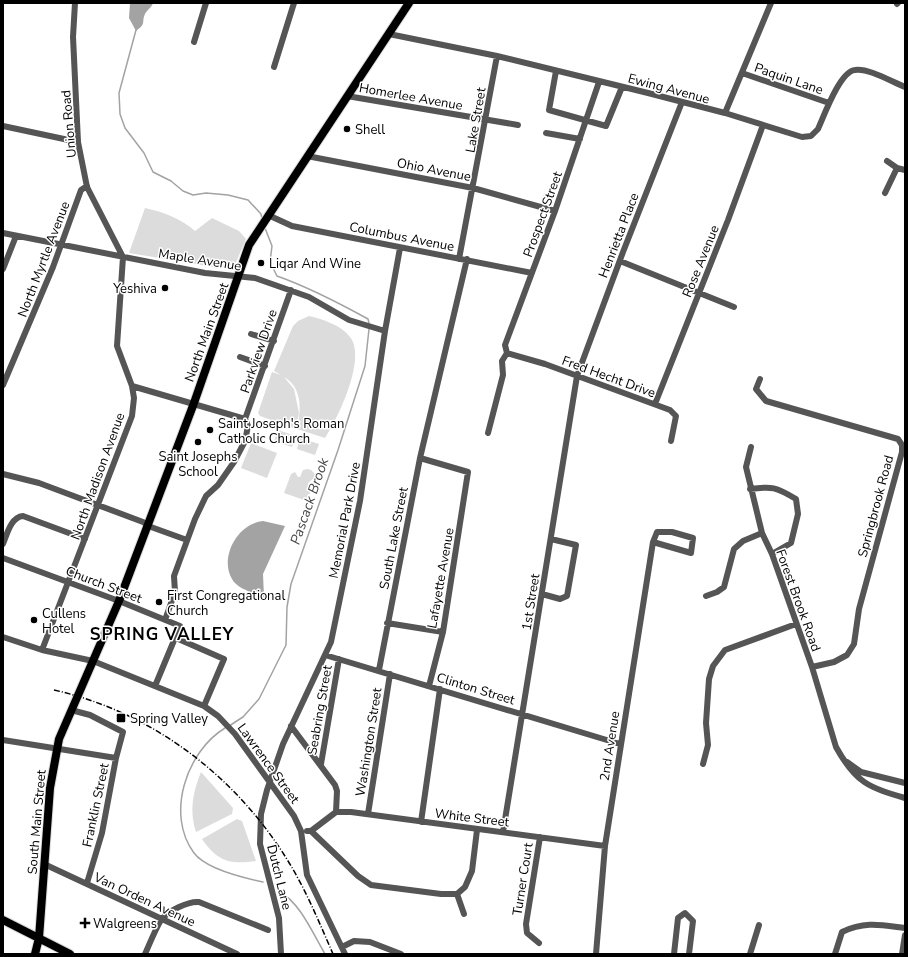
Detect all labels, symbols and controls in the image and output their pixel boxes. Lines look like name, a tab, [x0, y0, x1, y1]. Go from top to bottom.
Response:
street label: Paquin Lane	[752, 59, 826, 99]
street label: Ewing Avenue	[626, 69, 712, 109]
street label: Homerlee Avenue	[358, 79, 464, 115]
street label: Lake Street	[461, 86, 491, 154]
street label: Union Road	[57, 89, 81, 159]
place label: Shell	[355, 121, 385, 139]
marker: Shell	[342, 124, 352, 134]
street label: Ohio Avenue	[395, 154, 473, 186]
street label: Prospect Street	[519, 169, 567, 260]
street label: Henrietta Place	[594, 190, 643, 280]
street label: North Myrtle Avenue	[14, 199, 74, 320]
street label: Columbus Avenue	[348, 218, 456, 256]
street label: Rose Avenue	[678, 222, 724, 300]
street label: Maple Avenue	[157, 245, 243, 275]
place label: Liqar And Wine	[269, 255, 361, 273]
marker: Liqar And Wine	[256, 258, 266, 268]
place label: Yeshiva	[112, 280, 157, 298]
street label: North Main Street	[181, 280, 233, 384]
marker: Yeshiva	[160, 283, 170, 293]
street label: Parkview Drive	[236, 307, 282, 396]
street label: Fred Hecht Drive	[559, 352, 658, 402]
street label: North Madison Avenue	[67, 410, 129, 542]
place label: Saint Joseph's Roman Catholic Church	[218, 415, 344, 448]
marker: Saint Joseph's Roman Catholic Church	[205, 425, 215, 435]
marker: Saint Josephs School	[193, 437, 203, 447]
place label: Saint Josephs School	[158, 448, 238, 481]
street label: Springbrook Road	[854, 453, 898, 559]
water label: Pascack Brook	[286, 454, 334, 547]
street label: Memorial Park Drive	[325, 460, 365, 580]
street label: South Lake Street	[375, 485, 413, 591]
street label: Lafayette Avenue	[423, 526, 459, 630]
street label: Forest Brook Road	[771, 547, 825, 654]
street label: Church Street	[63, 562, 145, 608]
street label: 1st Street	[518, 572, 544, 632]
place label: First Congregational Church	[167, 587, 285, 620]
marker: First Congregational Church	[154, 597, 164, 607]
place label: Cullens Hotel	[42, 605, 86, 638]
marker: Cullens Hotel	[29, 615, 39, 625]
district label: SPRING VALLEY	[90, 623, 234, 646]
street label: Seabring Street	[303, 663, 337, 756]
street label: Clinton Street	[434, 669, 517, 710]
street label: Washington Street	[351, 686, 387, 798]
place label: Spring Valley	[130, 710, 208, 728]
street label: 2nd Avenue	[596, 710, 624, 782]
marker: Spring Valley	[115, 712, 127, 724]
street label: Lawrence Street	[233, 720, 304, 808]
street label: Franklin Street	[78, 761, 114, 849]
street label: South Main Street	[23, 769, 51, 875]
street label: White Street	[434, 804, 511, 832]
street label: Turner Court	[508, 841, 538, 917]
street label: Dutch Lane	[262, 843, 296, 912]
street label: Van Orden Avenue	[90, 868, 198, 931]
place label: Walgreens	[93, 915, 157, 933]
marker: Walgreens	[80, 918, 90, 928]

